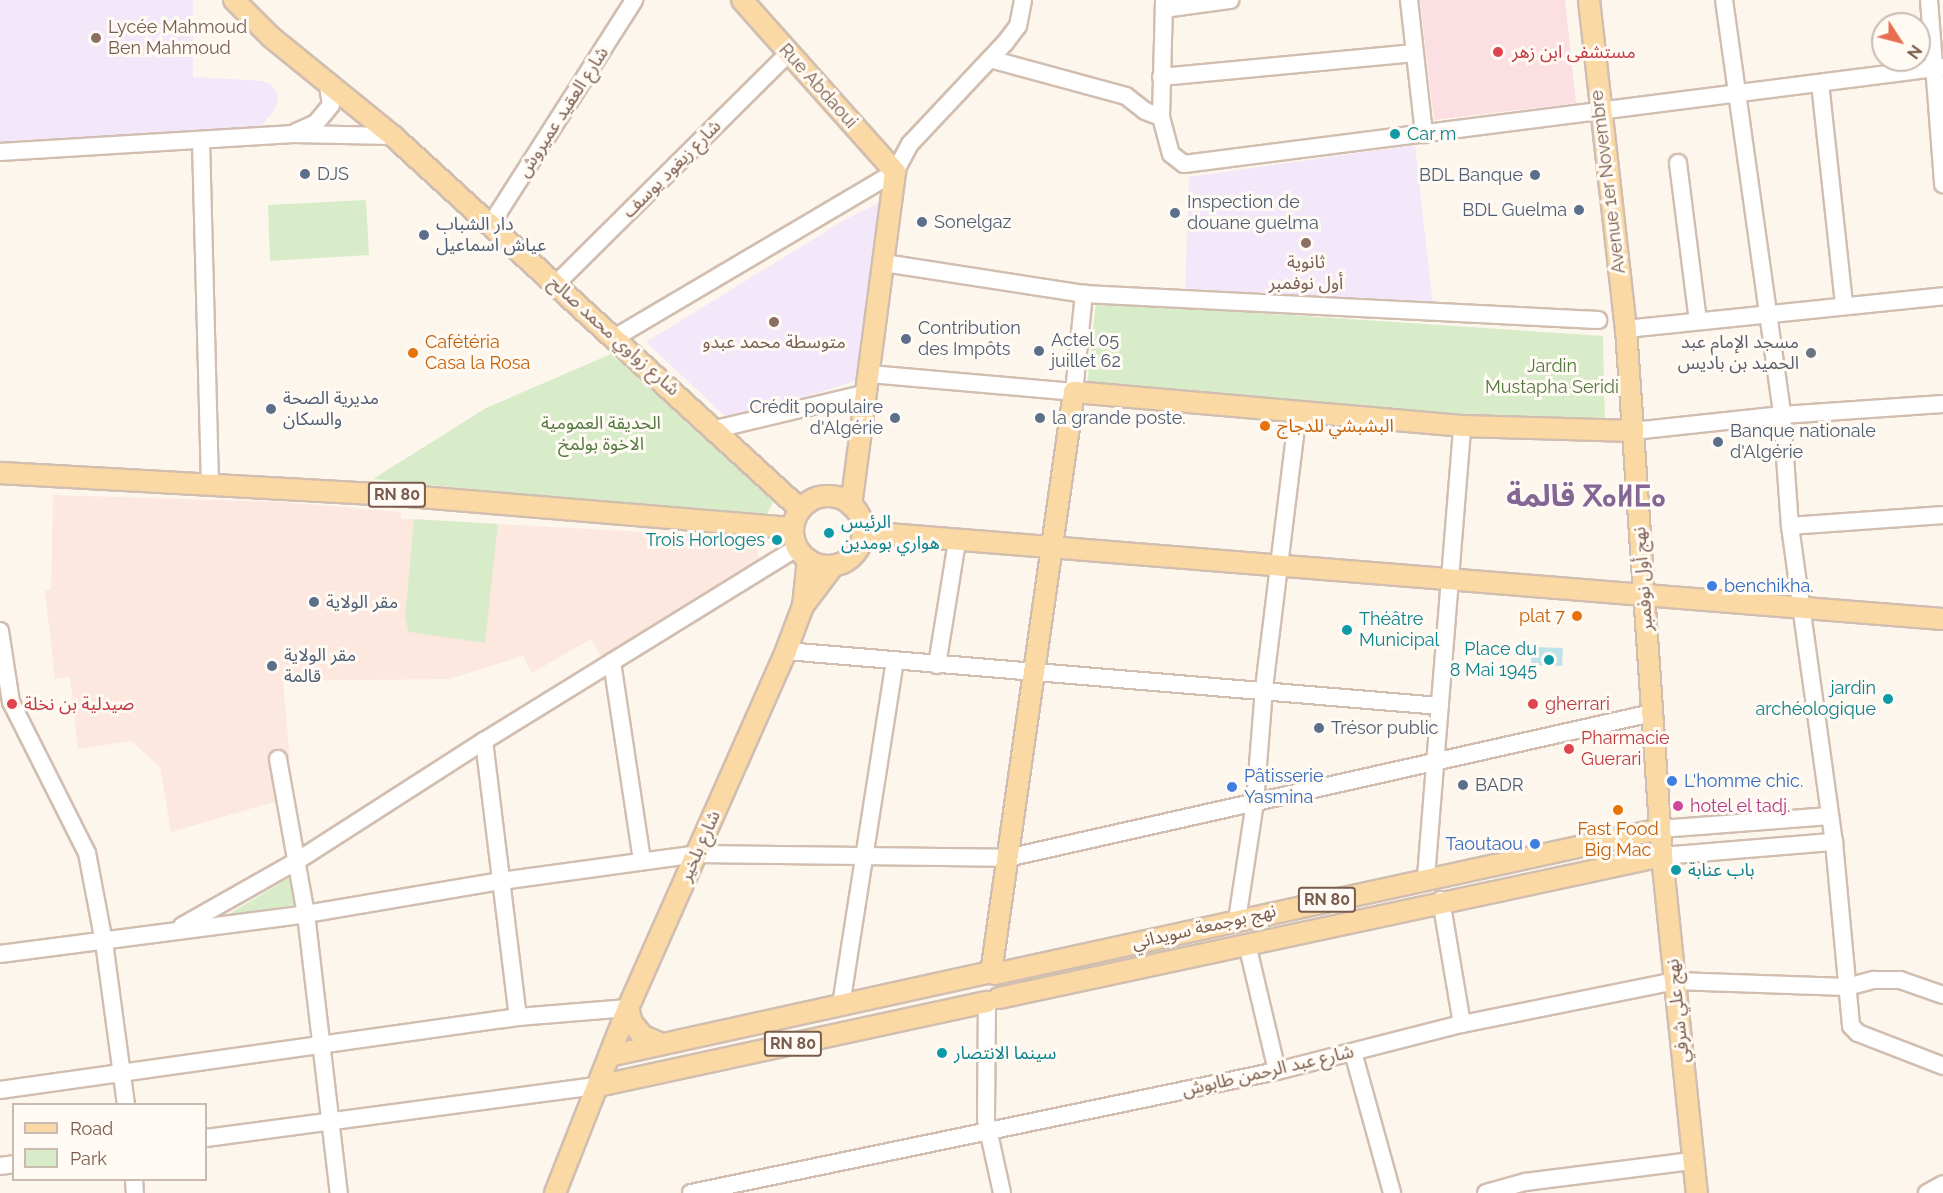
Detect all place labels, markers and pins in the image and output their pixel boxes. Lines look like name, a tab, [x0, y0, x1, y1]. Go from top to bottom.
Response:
place label: Lycée Mahmoud Ben Mahmoud	[108, 17, 247, 60]
marker: Lycée Mahmoud Ben Mahmoud	[89, 31, 103, 45]
place label: مستشفى ابن زهر	[1512, 41, 1636, 63]
marker: مستشفى ابن زهر	[1489, 43, 1507, 61]
place label: Car m	[1407, 123, 1457, 145]
marker: Car m	[1388, 127, 1402, 141]
place label: DJS	[317, 163, 349, 185]
place label: BDL Banque	[1418, 164, 1523, 186]
marker: DJS	[298, 167, 312, 181]
marker: BDL Banque	[1528, 168, 1542, 182]
place label: Inspection de douane guelma	[1187, 192, 1319, 234]
place label: BDL Guelma	[1462, 199, 1567, 221]
marker: BDL Guelma	[1572, 203, 1586, 217]
marker: Inspection de douane guelma	[1168, 206, 1182, 220]
place label: Sonelgaz	[934, 211, 1011, 233]
place label: دار الشباب عياش اسماعيل	[436, 214, 546, 256]
marker: Sonelgaz	[915, 215, 929, 229]
marker: دار الشباب عياش اسماعيل	[417, 228, 431, 242]
marker: ثانوية أول نوفمبر	[1299, 236, 1313, 250]
place label: ثانوية أول نوفمبر	[1269, 252, 1343, 294]
marker: متوسطة محمد عبدو	[767, 315, 781, 329]
place label: Contribution des Impôts	[918, 318, 1021, 360]
place label: Actel 05 juillet 62	[1051, 330, 1121, 372]
place label: متوسطة محمد عبدو	[702, 331, 846, 353]
place label: Cafétéria Casa la Rosa	[425, 332, 530, 374]
marker: Contribution des Impôts	[899, 332, 913, 346]
place label: مسجد الإمام عبد الحميد بن باديس	[1678, 332, 1799, 374]
marker: Actel 05 juillet 62	[1032, 344, 1046, 358]
marker: Cafétéria Casa la Rosa	[406, 346, 420, 360]
marker: مسجد الإمام عبد الحميد بن باديس	[1804, 346, 1818, 360]
place label: مديرية الصحة والسكان	[283, 388, 379, 430]
place label: Crédit populaire d'Algérie	[749, 397, 883, 440]
marker: مديرية الصحة والسكان	[264, 402, 278, 416]
place label: la grande poste.	[1052, 407, 1186, 429]
marker: Crédit populaire d'Algérie	[888, 411, 902, 425]
marker: la grande poste.	[1033, 411, 1047, 425]
place label: البشبشي للدجاج	[1277, 415, 1394, 437]
marker: البشبشي للدجاج	[1258, 419, 1272, 433]
place label: Banque nationale d'Algérie	[1730, 421, 1876, 464]
marker: Banque nationale d'Algérie	[1711, 435, 1725, 449]
place label: الرئيس هواري بومدين	[841, 512, 940, 554]
marker: الرئيس هواري بومدين	[822, 526, 836, 540]
place label: Trois Horloges	[646, 529, 765, 551]
marker: Trois Horloges	[770, 533, 784, 547]
place label: benchikha.	[1724, 575, 1814, 597]
marker: benchikha.	[1705, 579, 1719, 593]
place label: مقر الولاية	[326, 591, 398, 613]
marker: مقر الولاية	[307, 595, 321, 609]
place label: plat 7	[1519, 605, 1565, 627]
place label: Théâtre Municipal	[1359, 609, 1440, 652]
marker: plat 7	[1570, 609, 1584, 623]
marker: Théâtre Municipal	[1340, 623, 1354, 637]
place label: Place du 8 Mai 1945	[1450, 639, 1537, 682]
place label: مقر الولاية قالمة	[284, 645, 356, 688]
marker: Place du 8 Mai 1945	[1542, 653, 1556, 667]
marker: مقر الولاية قالمة	[265, 659, 279, 673]
place label: jardin archéologique	[1755, 678, 1876, 720]
marker: jardin archéologique	[1881, 692, 1895, 706]
place label: صيدلية بن نخلة	[24, 693, 134, 715]
place label: gherrari	[1545, 693, 1610, 715]
marker: صيدلية بن نخلة	[5, 697, 19, 711]
marker: gherrari	[1526, 697, 1540, 711]
place label: Trésor public	[1331, 717, 1439, 739]
marker: Trésor public	[1312, 721, 1326, 735]
place label: Pharmacie Guerari	[1581, 728, 1670, 771]
marker: Pharmacie Guerari	[1562, 742, 1576, 756]
place label: Pâtisserie Yasmina	[1244, 766, 1324, 808]
place label: L'homme chic.	[1684, 770, 1803, 792]
place label: BADR	[1475, 774, 1524, 796]
marker: L'homme chic.	[1665, 774, 1679, 788]
marker: BADR	[1456, 778, 1470, 792]
marker: Pâtisserie Yasmina	[1225, 780, 1239, 794]
place label: hotel el tadj.	[1690, 795, 1792, 817]
marker: hotel el tadj.	[1671, 799, 1685, 813]
marker: Fast Food Big Mac	[1611, 803, 1625, 817]
place label: Fast Food Big Mac	[1577, 819, 1659, 862]
place label: Taoutaou	[1445, 833, 1523, 855]
marker: Taoutaou	[1528, 837, 1542, 851]
place label: باب عنابة	[1688, 859, 1755, 881]
marker: باب عنابة	[1669, 863, 1683, 877]
place label: سينما الانتصار	[954, 1042, 1056, 1064]
marker: سينما الانتصار	[935, 1046, 949, 1060]

